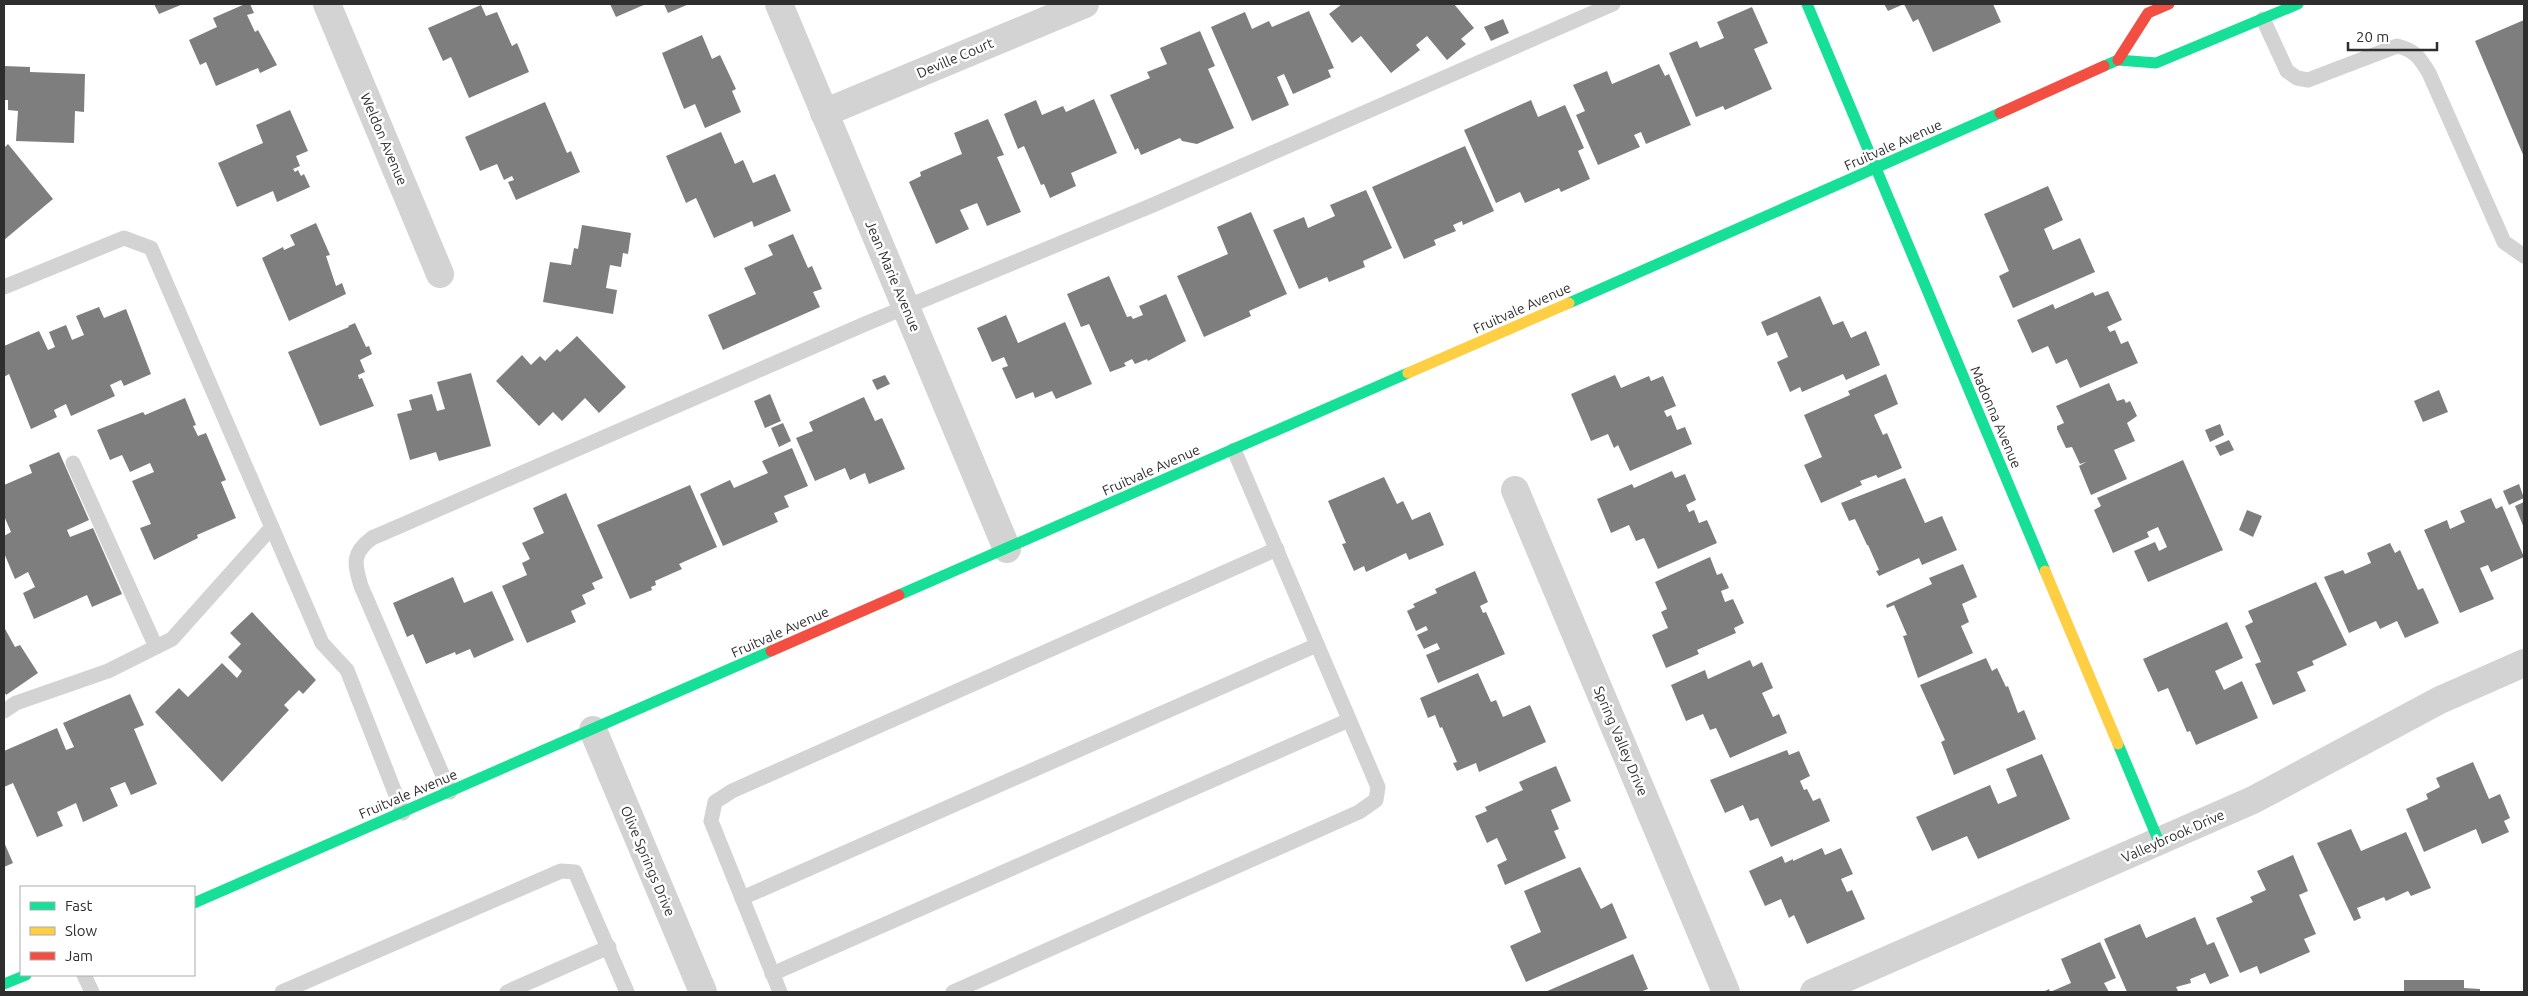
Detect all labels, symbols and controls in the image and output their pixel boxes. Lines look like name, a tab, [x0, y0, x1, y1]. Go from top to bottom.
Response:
scale bar	[2348, 20, 2437, 52]
text: 20 m	[2356, 28, 2389, 45]
street label: Deville Court	[914, 34, 996, 81]
street label: Weldon Avenue	[357, 90, 411, 188]
street label: Fruitvale Avenue	[1842, 116, 1944, 174]
street label: Jean Marie Avenue	[862, 218, 924, 334]
street label: Fruitvale Avenue	[1471, 279, 1573, 337]
street label: Madonna Avenue	[1967, 364, 2025, 470]
street label: Fruitvale Avenue	[1100, 441, 1202, 499]
street label: Fruitvale Avenue	[729, 603, 831, 661]
street label: Spring Valley Drive	[1591, 684, 1651, 798]
street label: Fruitvale Avenue	[356, 766, 460, 822]
street label: Olive Springs Drive	[618, 803, 678, 919]
street label: Valleybrook Drive	[2119, 806, 2227, 866]
legend	[20, 886, 195, 976]
text: Fast	[65, 897, 93, 914]
text: Slow	[65, 922, 98, 939]
text: Jam	[65, 947, 93, 964]

